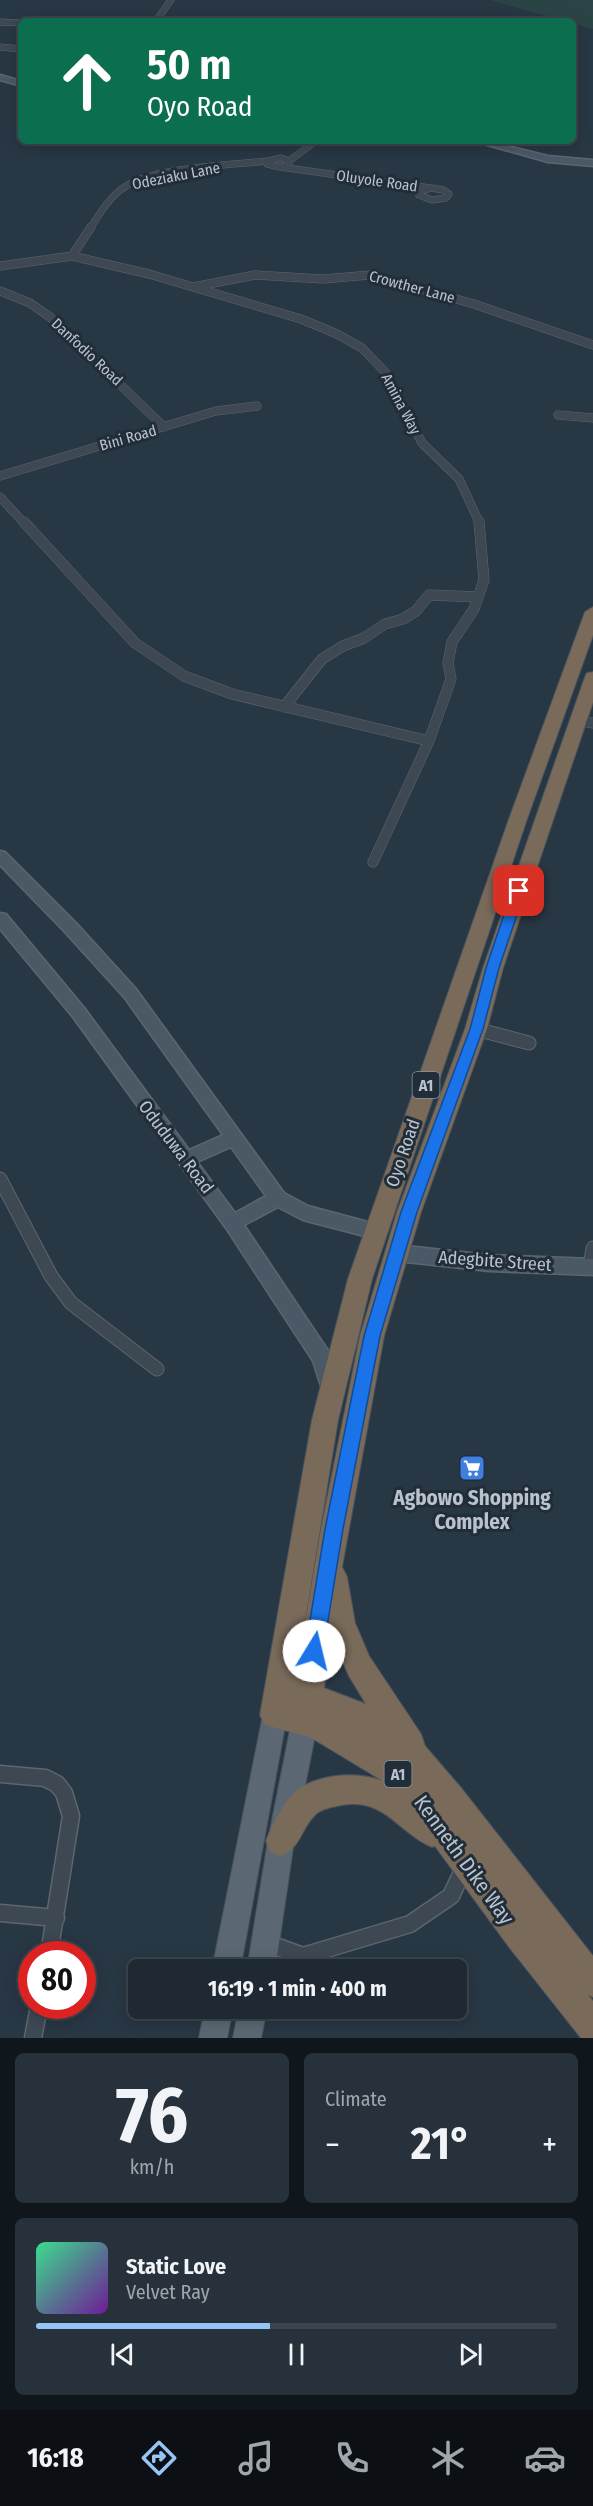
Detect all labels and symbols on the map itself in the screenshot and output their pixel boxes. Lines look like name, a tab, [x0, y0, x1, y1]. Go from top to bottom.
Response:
street label: Odeziaku Lane	[130, 159, 222, 193]
street label: Oluyole Road	[335, 166, 419, 196]
street label: Crowther Lane	[367, 267, 457, 307]
street label: Danfodio Road	[48, 315, 126, 389]
street label: Amina Way	[377, 370, 425, 438]
street label: Bini Road	[97, 421, 159, 455]
pin	[493, 865, 544, 916]
road number: A1	[412, 1072, 440, 1098]
street label: Oduduwa Road	[134, 1096, 218, 1198]
street label: Oyo Road	[381, 1116, 425, 1190]
street label: Adegbite Street	[438, 1246, 553, 1276]
supermarket icon: Agbowo Shopping Complex	[457, 1453, 487, 1483]
place label: Agbowo Shopping Complex	[392, 1485, 551, 1535]
position arrow	[282, 1619, 346, 1683]
road number: A1	[384, 1761, 412, 1787]
street label: Kenneth Dike Way	[408, 1790, 520, 1930]
speed limit sign: 80	[18, 1941, 96, 2019]

